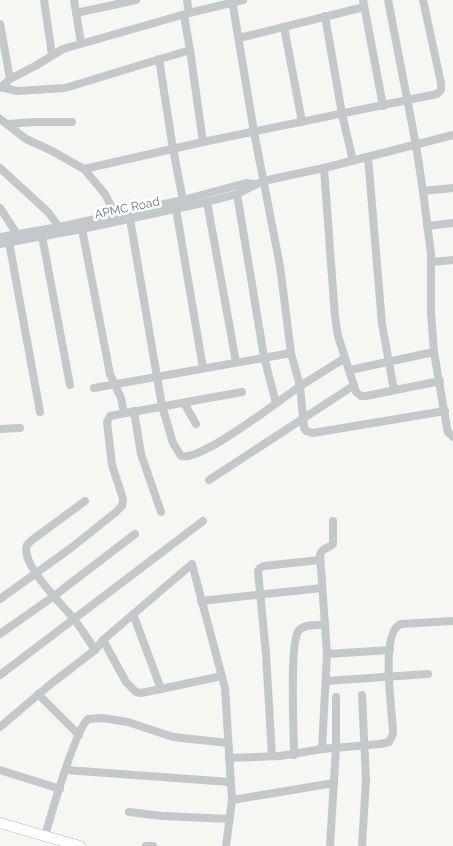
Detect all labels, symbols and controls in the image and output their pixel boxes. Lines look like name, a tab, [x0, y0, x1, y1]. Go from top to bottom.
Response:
street label: APMC Road	[93, 194, 161, 222]

